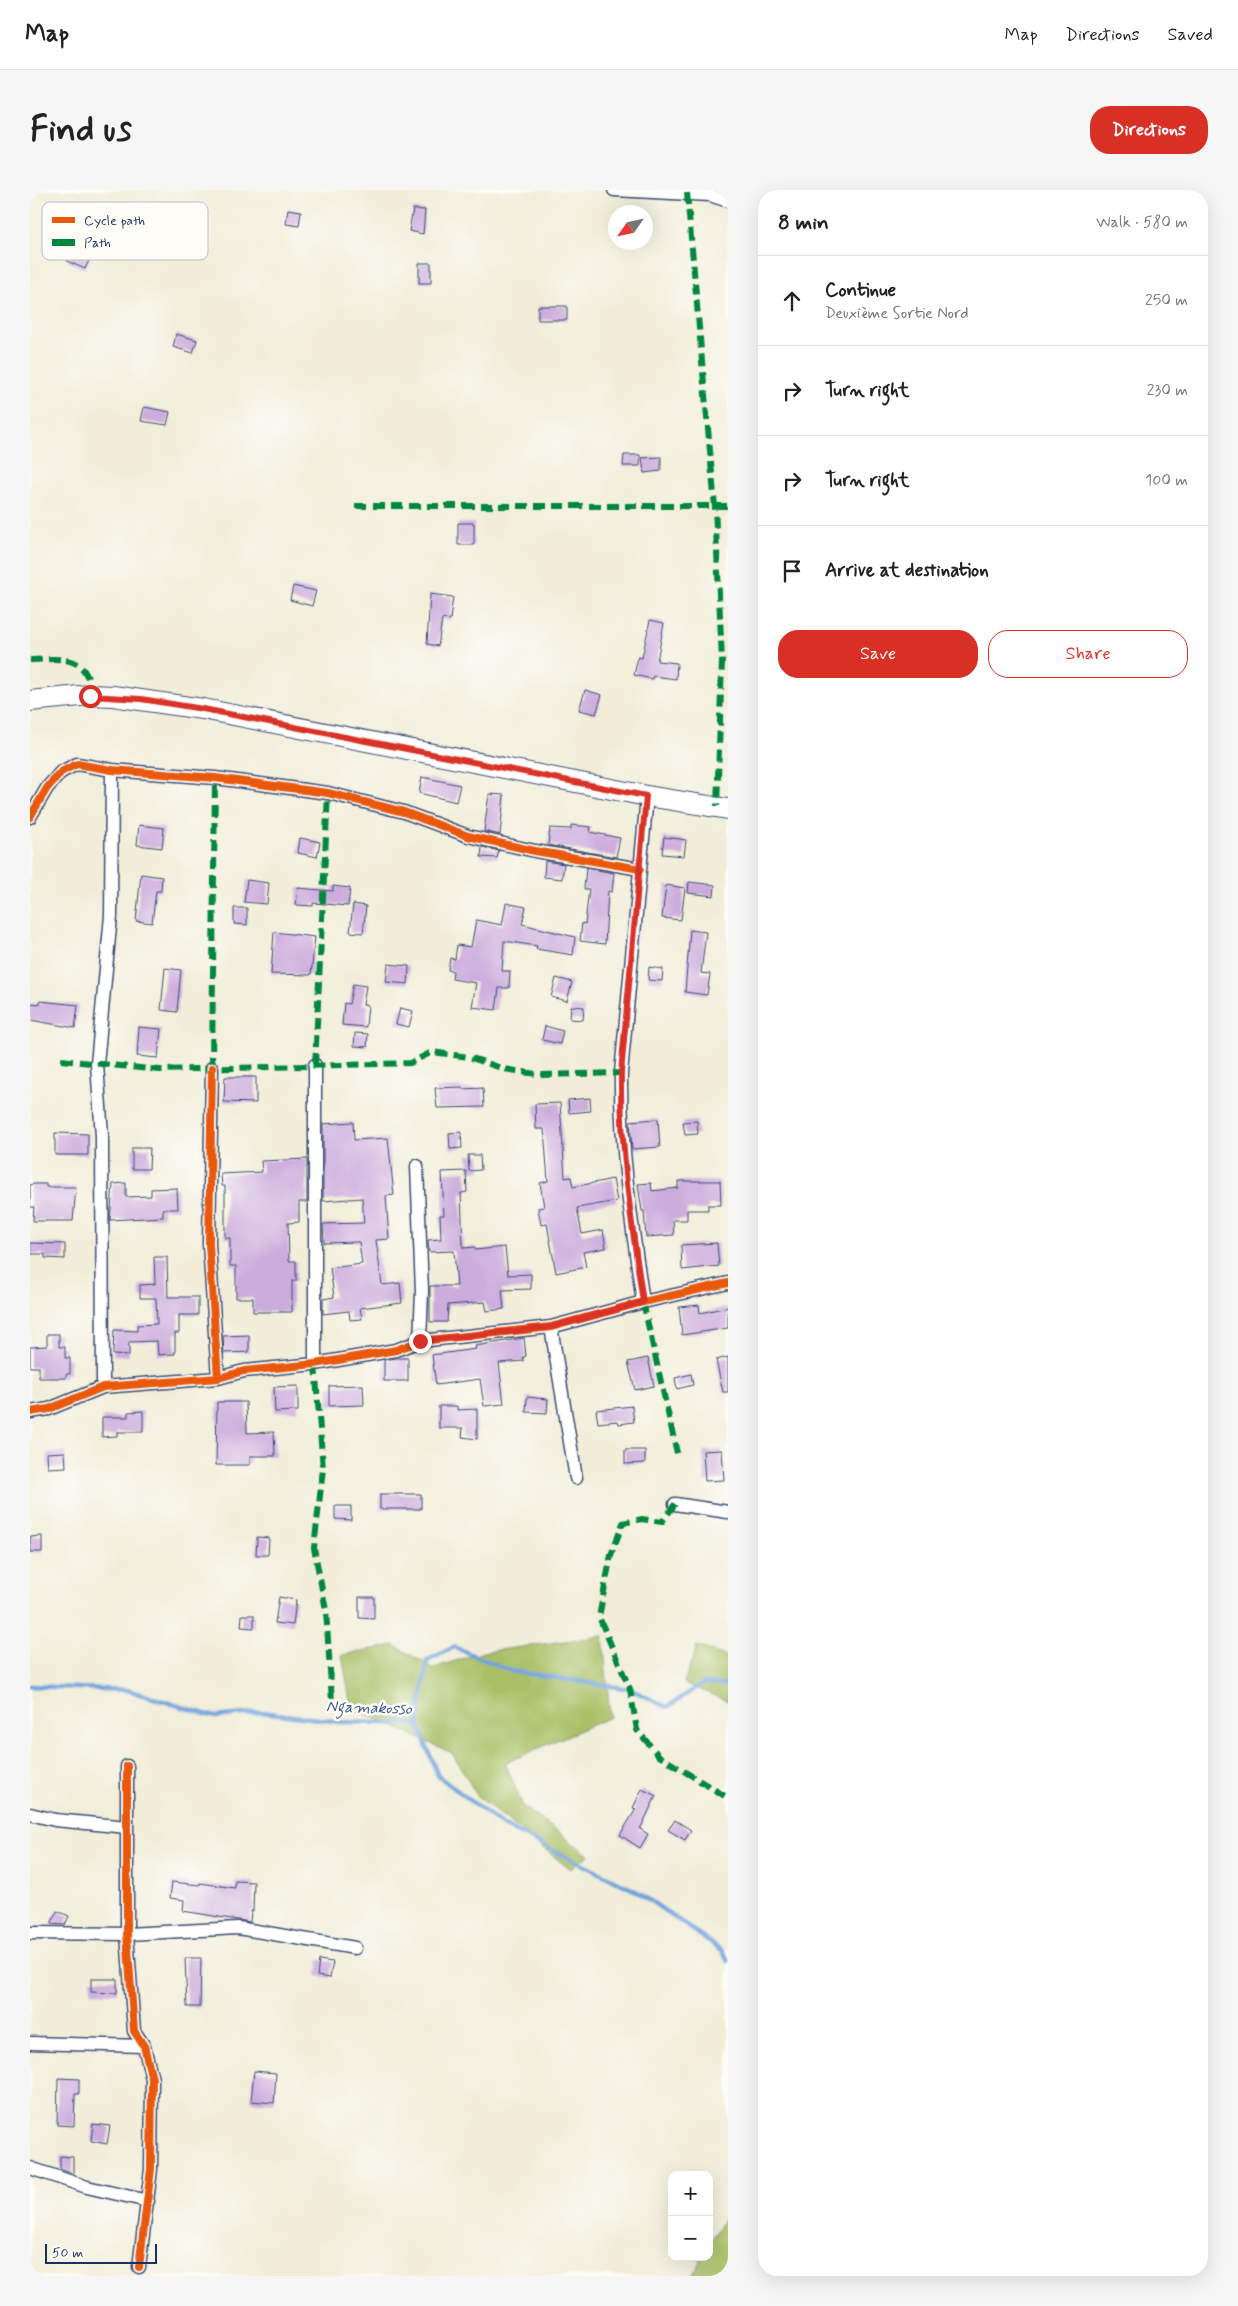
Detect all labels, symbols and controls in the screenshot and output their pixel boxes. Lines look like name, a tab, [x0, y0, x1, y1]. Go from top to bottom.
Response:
text: Map	[25, 19, 69, 50]
text: Map	[1005, 23, 1038, 47]
text: Directions	[1066, 23, 1140, 47]
text: Saved	[1168, 23, 1213, 47]
button: Directions	[1090, 106, 1208, 154]
text: Find us	[30, 107, 132, 153]
legend	[42, 202, 208, 260]
north arrow	[608, 205, 653, 250]
text: 8 min	[778, 209, 829, 237]
text: Cycle path	[84, 212, 145, 230]
text: Walk · 580 m	[1096, 212, 1188, 233]
text: Path	[84, 234, 111, 252]
text: Continue	[825, 278, 896, 303]
icon: ahead	[778, 287, 806, 315]
text: 250 m	[1145, 290, 1188, 311]
text: Deuxième Sortie Nord	[825, 303, 969, 324]
icon: right	[778, 377, 806, 405]
text: Turn right	[825, 378, 909, 403]
text: 230 m	[1147, 380, 1188, 401]
icon: right	[778, 467, 806, 495]
text: Turn right	[825, 468, 909, 493]
text: 100 m	[1145, 470, 1188, 491]
icon: arrive	[778, 557, 806, 585]
text: Arrive at destination	[825, 558, 989, 583]
button: Save	[778, 630, 978, 678]
button: Share	[988, 630, 1188, 678]
route start	[79, 685, 102, 708]
route end	[409, 1330, 432, 1353]
water label: Ngamakosso	[326, 1696, 413, 1722]
map controls	[668, 2171, 713, 2261]
button: +	[668, 2171, 713, 2216]
button: −	[668, 2216, 713, 2261]
scale bar	[45, 2241, 158, 2264]
text: 50 m	[52, 2244, 83, 2262]

